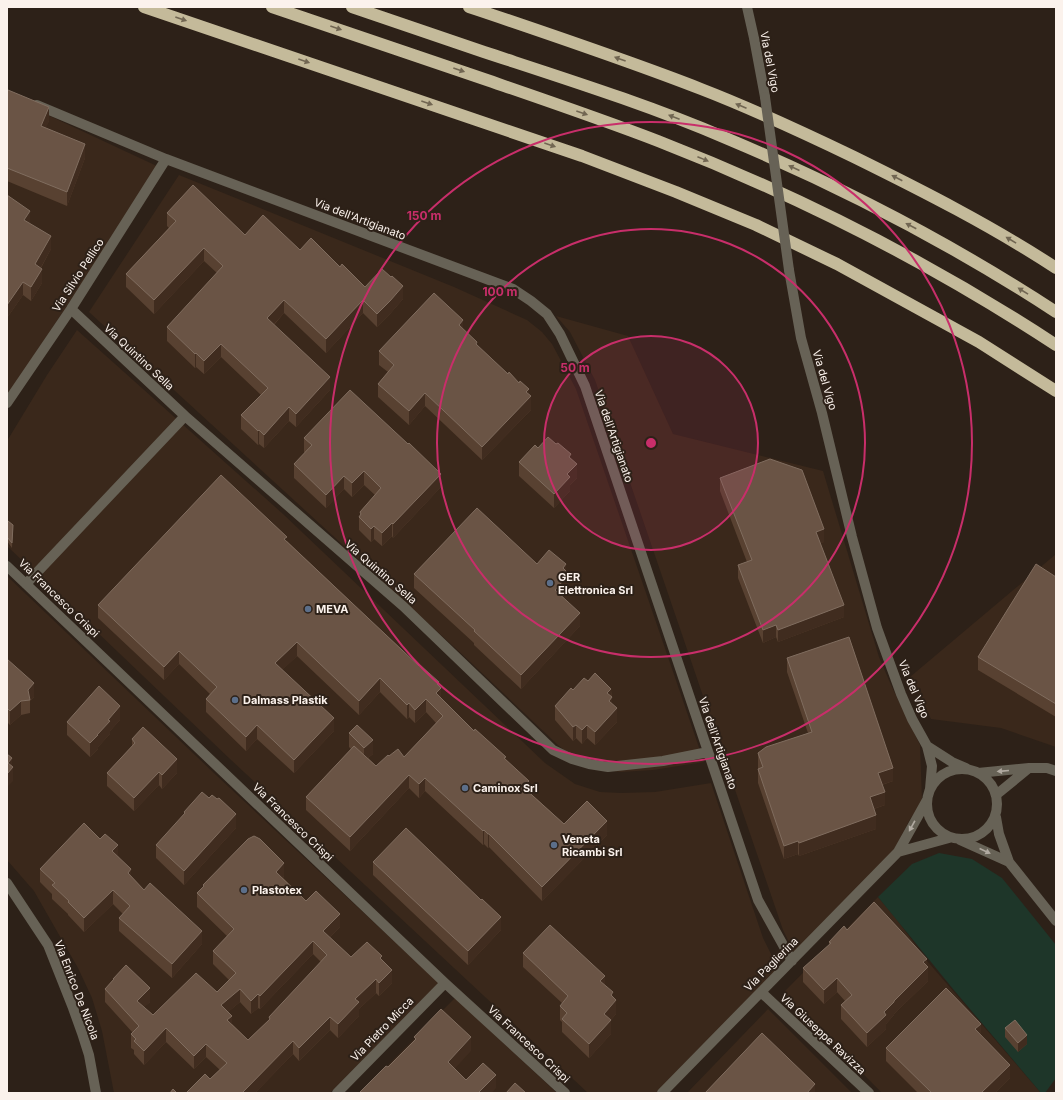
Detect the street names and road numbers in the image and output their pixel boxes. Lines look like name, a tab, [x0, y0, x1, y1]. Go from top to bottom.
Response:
street label: Via del Vigo	[757, 30, 783, 94]
street label: Via dell'Artigianato	[312, 195, 408, 243]
street label: Via Silvio Pellico	[49, 235, 107, 314]
street label: Via Quintino Sella	[101, 321, 177, 393]
street label: Via del Vigo	[810, 348, 840, 412]
street label: Via dell'Artigianato	[592, 388, 637, 484]
street label: Via Quintino Sella	[342, 537, 420, 607]
street label: Via Francesco Crispi	[16, 556, 102, 640]
street label: Via del Vigo	[895, 658, 933, 721]
street label: Via dell'Artigianato	[696, 695, 741, 791]
street label: Via Francesco Crispi	[250, 780, 336, 864]
street label: Via Paglierina	[741, 934, 801, 994]
street label: Via Enrico De Nicola	[52, 938, 102, 1042]
street label: Via Giuseppe Ravizza	[777, 991, 869, 1077]
street label: Via Pietro Micca	[348, 994, 416, 1064]
street label: Via Francesco Crispi	[485, 1002, 573, 1086]

